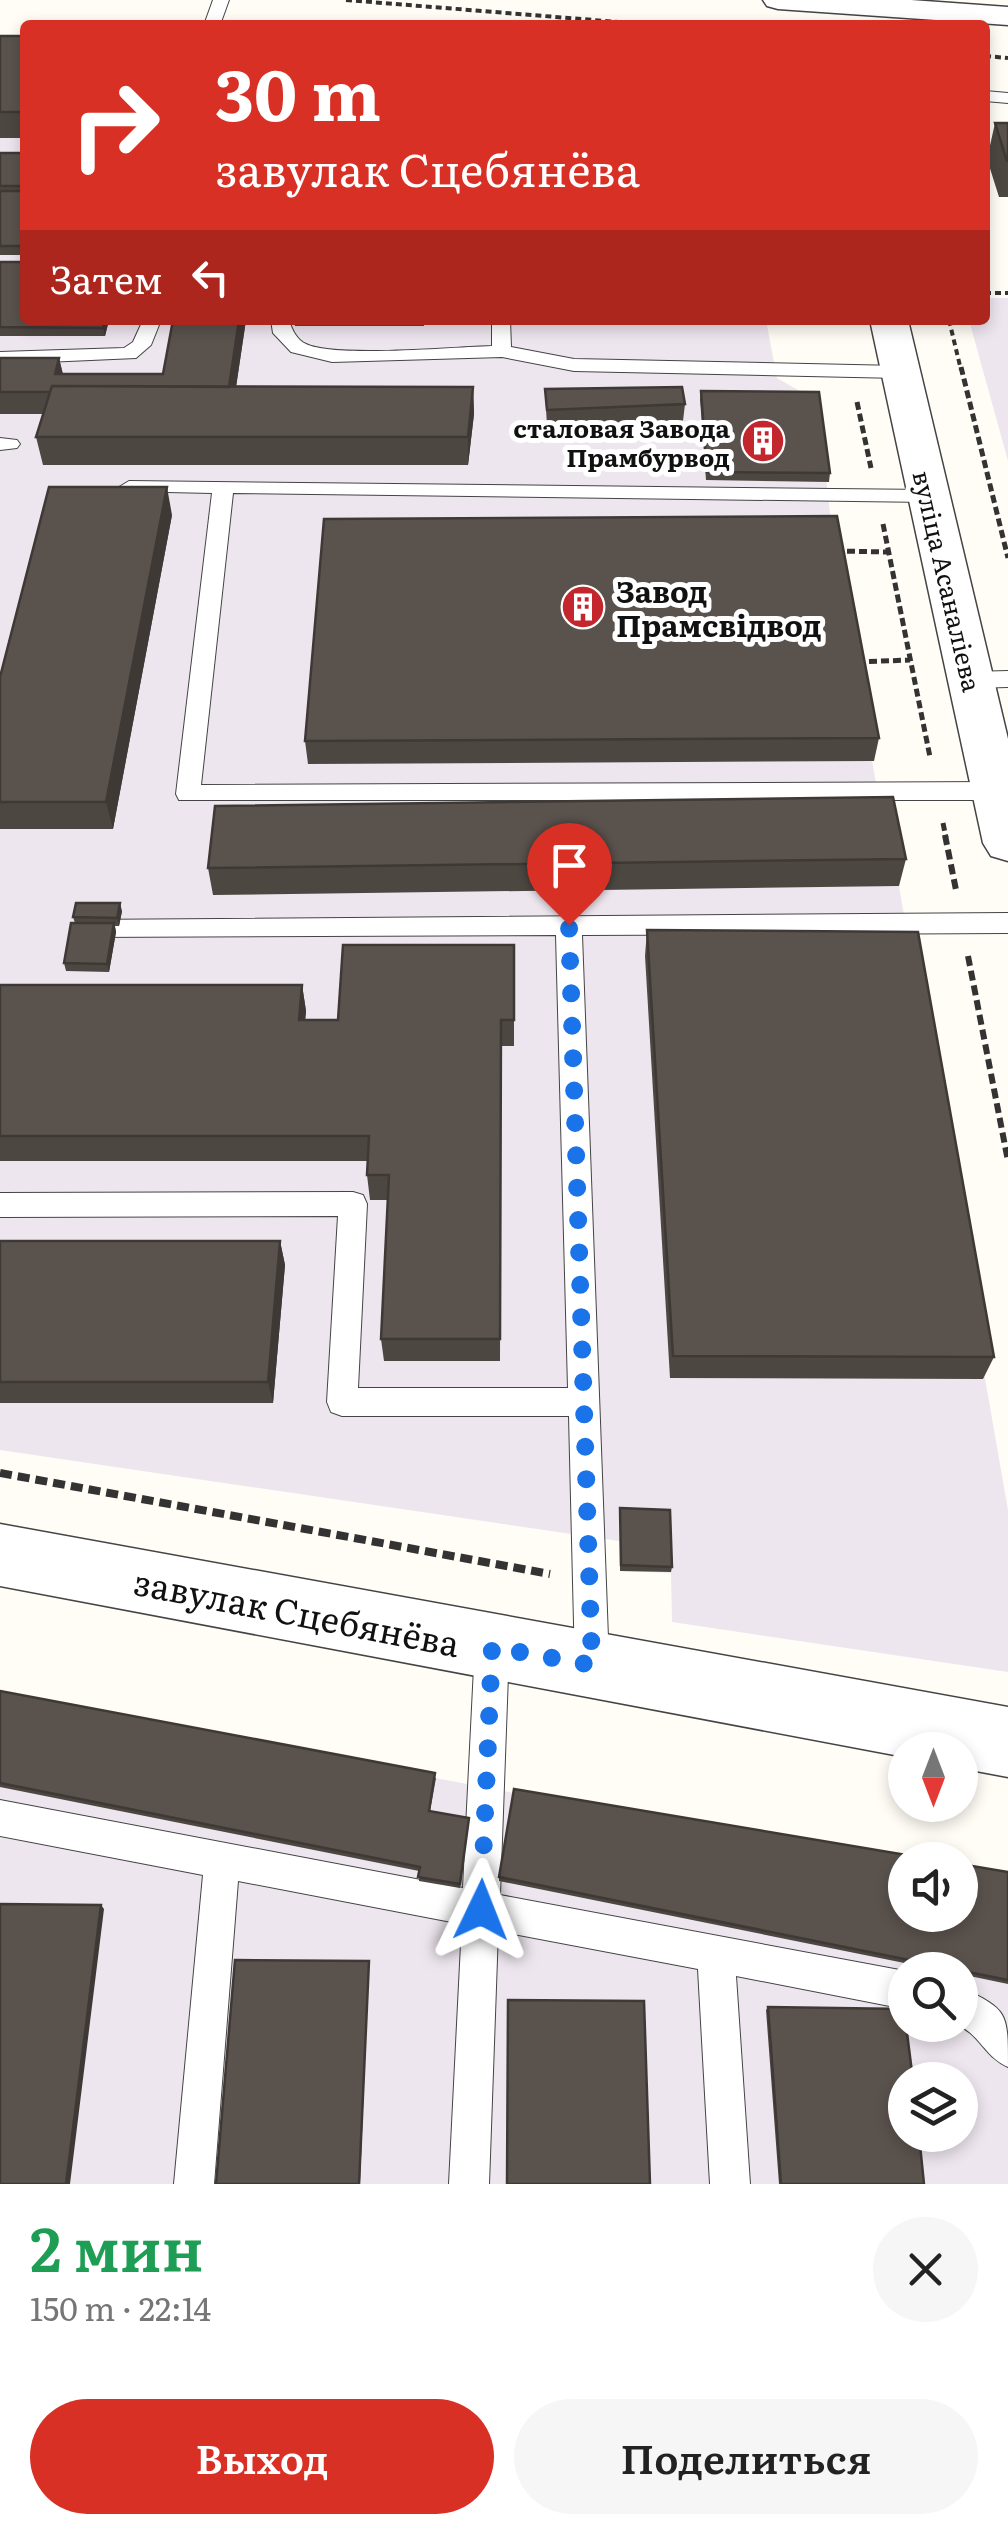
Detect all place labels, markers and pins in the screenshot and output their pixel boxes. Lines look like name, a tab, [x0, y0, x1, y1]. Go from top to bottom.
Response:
place label: сталовая Завода Прамбурвод	[513, 409, 731, 475]
building icon: сталовая Завода Прамбурвод	[740, 418, 786, 464]
place label: Завод Прамсвідвод	[616, 568, 822, 646]
building icon: Завод Прамсвідвод	[560, 584, 606, 630]
pin	[527, 823, 612, 926]

